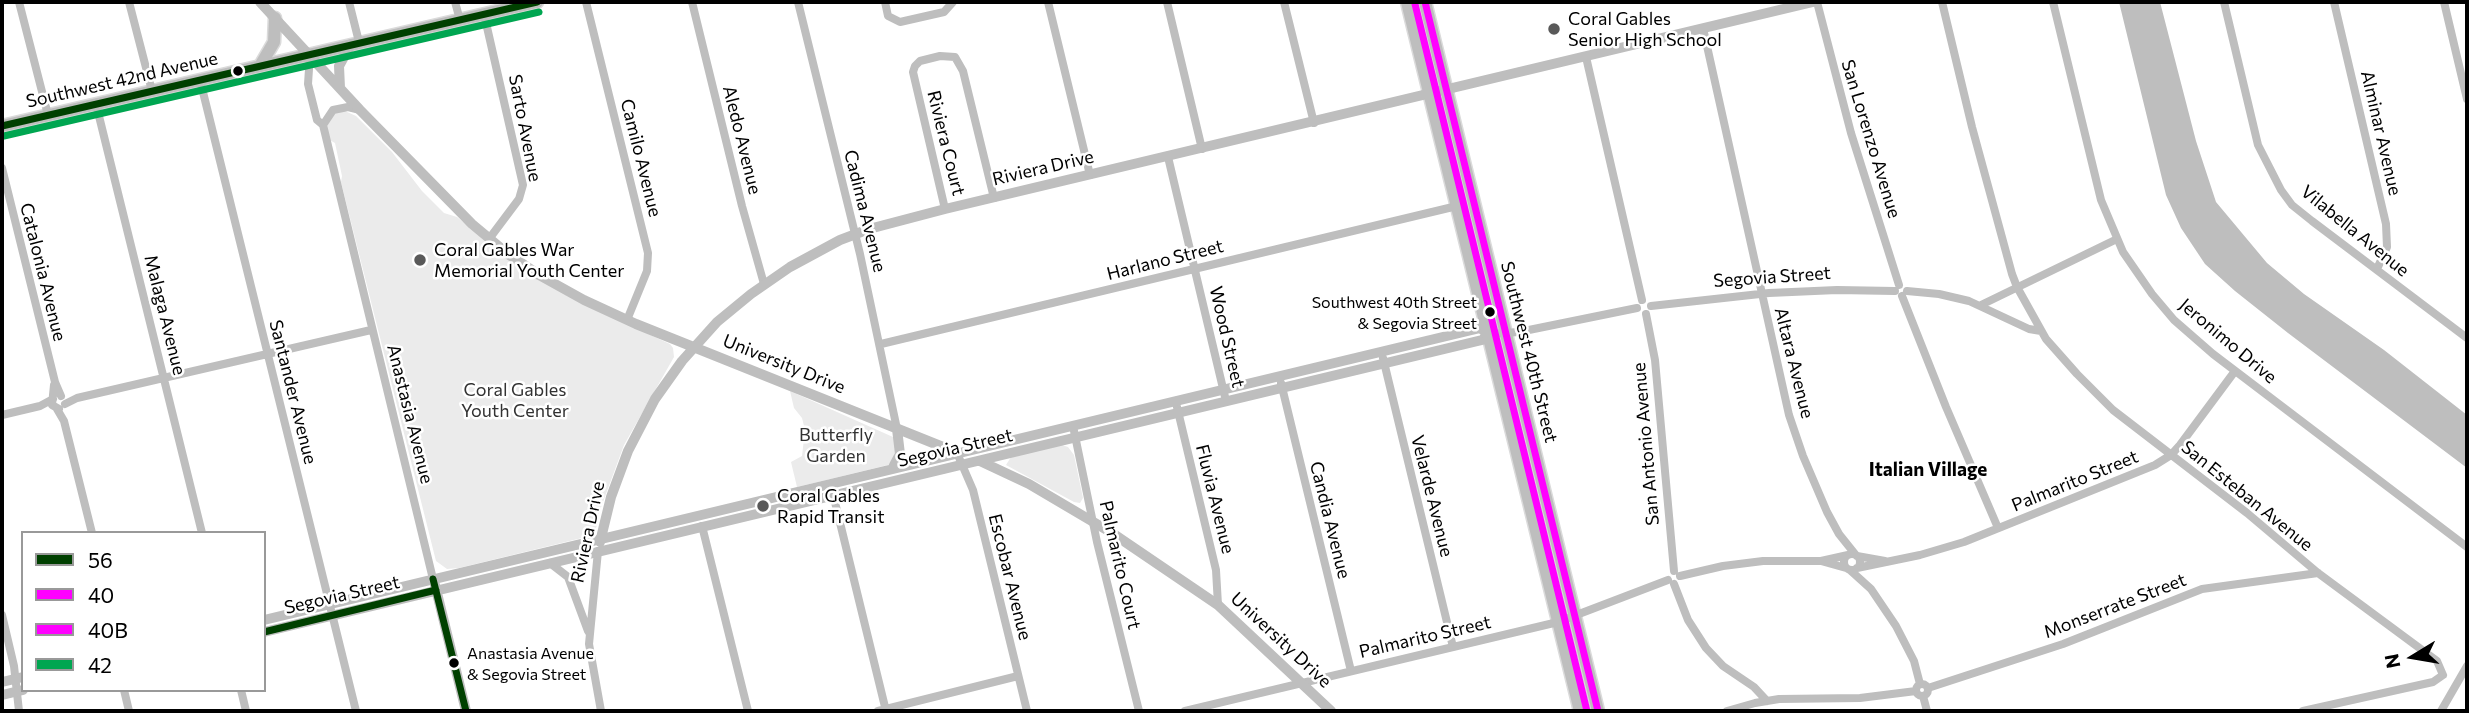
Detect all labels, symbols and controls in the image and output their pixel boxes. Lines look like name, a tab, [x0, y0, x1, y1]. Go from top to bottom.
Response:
place label: Coral Gables Senior High School	[1568, 8, 1722, 50]
marker: Coral Gables Senior High School	[1546, 21, 1562, 37]
street label: Southwest 42nd Avenue	[24, 47, 220, 113]
street label: San Lorenzo Avenue	[1837, 57, 1905, 221]
unlabelled marker	[231, 64, 245, 78]
street label: Alminar Avenue	[2356, 68, 2406, 198]
street label: Sarto Avenue	[504, 73, 546, 183]
street label: Aledo Avenue	[718, 83, 766, 197]
street label: Riviera Court	[923, 88, 969, 198]
street label: Camilo Avenue	[616, 97, 666, 219]
street label: Riviera Drive	[990, 146, 1096, 190]
street label: Cadima Avenue	[839, 148, 891, 274]
street label: Vilabella Avenue	[2296, 181, 2414, 281]
street label: Catalonia Avenue	[15, 201, 71, 343]
street label: Harlano Street	[1104, 235, 1226, 285]
place label: Coral Gables War Memorial Youth Center	[434, 239, 624, 282]
marker: Coral Gables War Memorial Youth Center	[412, 252, 428, 268]
street label: Malaga Avenue	[140, 253, 190, 377]
street label: Southwest 40th Street	[1496, 259, 1562, 445]
street label: Segovia Street	[1713, 262, 1831, 292]
street label: Wood Street	[1205, 284, 1249, 390]
place label: Southwest 40th Street & Segovia Street	[1312, 293, 1477, 331]
street label: Jeronimo Drive	[2175, 294, 2281, 388]
marker: Southwest 40th Street & Segovia Street	[1483, 305, 1497, 319]
street label: Altara Avenue	[1770, 305, 1818, 421]
street label: Santander Avenue	[265, 318, 321, 466]
street label: University Drive	[720, 330, 848, 398]
street label: Anastasia Avenue	[382, 342, 438, 486]
street label: San Antonio Avenue	[1628, 362, 1664, 526]
park label: Coral Gables Youth Center	[461, 379, 569, 422]
park label: Butterfly Garden	[799, 424, 873, 466]
street label: Segovia Street	[895, 424, 1015, 472]
street label: Velarde Avenue	[1406, 433, 1458, 559]
street label: San Esteban Avenue	[2177, 436, 2317, 556]
street label: Fluvia Avenue	[1191, 442, 1239, 556]
street label: Palmarito Street	[2009, 446, 2141, 516]
street label: Candia Avenue	[1305, 459, 1355, 581]
district label: Italian Village	[1869, 459, 1987, 481]
street label: Riviera Drive	[567, 479, 609, 585]
place label: Coral Gables Rapid Transit	[777, 485, 885, 528]
marker: Coral Gables Rapid Transit	[755, 498, 771, 514]
street label: Palmarito Court	[1095, 499, 1145, 631]
street label: Escobar Avenue	[984, 512, 1036, 642]
legend	[21, 531, 266, 692]
text: 56	[88, 547, 113, 572]
street label: Monserrate Street	[2041, 569, 2189, 643]
street label: Segovia Street	[282, 571, 402, 619]
text: 40	[88, 582, 114, 607]
street label: University Drive	[1226, 588, 1336, 692]
street label: Palmarito Street	[1357, 611, 1493, 663]
text: 40B	[88, 617, 128, 642]
north arrow	[2378, 622, 2448, 692]
place label: Anastasia Avenue & Segovia Street	[467, 644, 594, 682]
text: 42	[88, 652, 112, 677]
text: N	[2379, 652, 2405, 670]
marker: Anastasia Avenue & Segovia Street	[447, 656, 461, 670]

